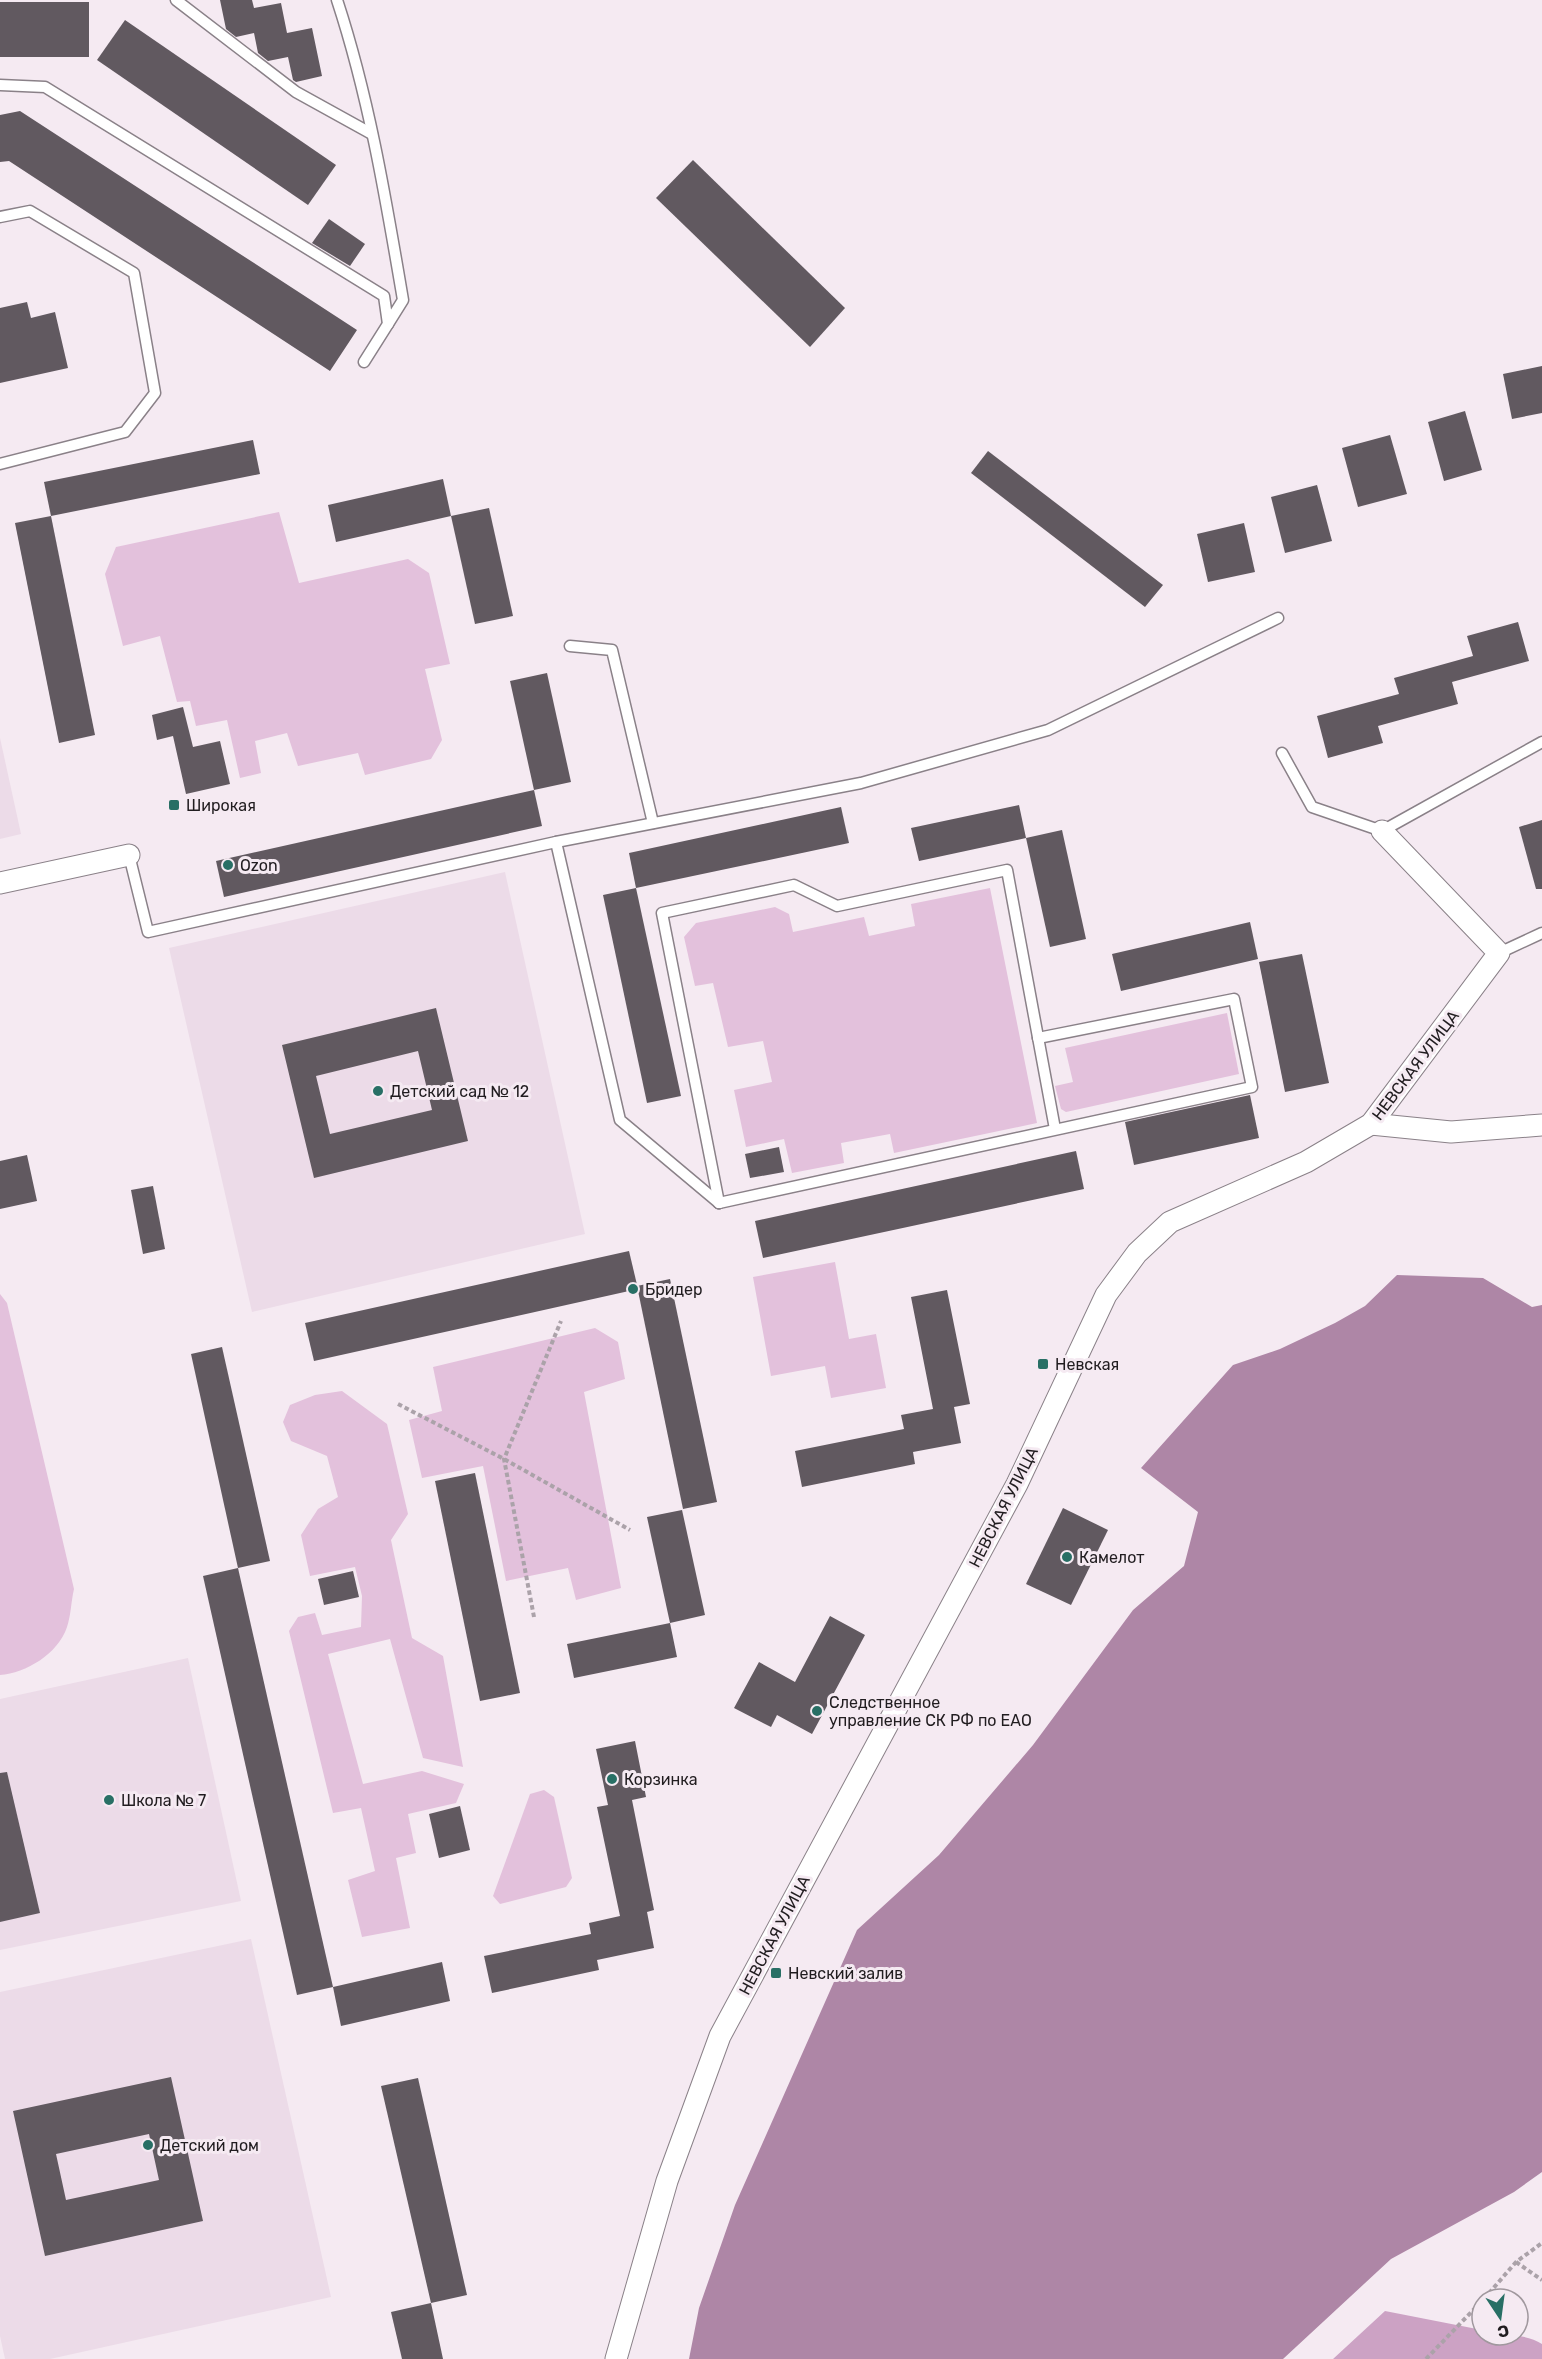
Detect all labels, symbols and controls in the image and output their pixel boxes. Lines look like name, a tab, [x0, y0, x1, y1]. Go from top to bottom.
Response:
place label: Широкая	[186, 796, 256, 815]
marker: Широкая	[167, 798, 181, 812]
place label: Ozon	[240, 856, 278, 875]
marker: Ozon	[221, 858, 235, 872]
street label: НЕВСКАЯ УЛИЦА	[1368, 1006, 1463, 1124]
place label: Детский сад № 12	[390, 1082, 529, 1101]
marker: Детский сад № 12	[371, 1084, 385, 1098]
place label: Бридер	[645, 1280, 703, 1299]
marker: Бридер	[626, 1282, 640, 1296]
place label: Невская	[1055, 1355, 1119, 1374]
marker: Невская	[1036, 1357, 1050, 1371]
street label: НЕВСКАЯ УЛИЦА	[965, 1444, 1042, 1571]
place label: Камелот	[1079, 1548, 1145, 1567]
marker: Камелот	[1060, 1550, 1074, 1564]
place label: Следственное управление СК РФ по ЕАО	[829, 1693, 1032, 1730]
marker: Следственное управление СК РФ по ЕАО	[810, 1704, 824, 1718]
place label: Корзинка	[624, 1770, 698, 1789]
marker: Корзинка	[605, 1772, 619, 1786]
place label: Школа № 7	[121, 1791, 206, 1810]
marker: Школа № 7	[102, 1793, 116, 1807]
street label: НЕВСКАЯ УЛИЦА	[735, 1872, 814, 1998]
place label: Невский залив	[788, 1964, 903, 1983]
marker: Невский залив	[769, 1966, 783, 1980]
place label: Детский дом	[160, 2136, 259, 2155]
marker: Детский дом	[141, 2138, 155, 2152]
north arrow	[1470, 2287, 1530, 2347]
text: С	[1496, 2321, 1511, 2342]

